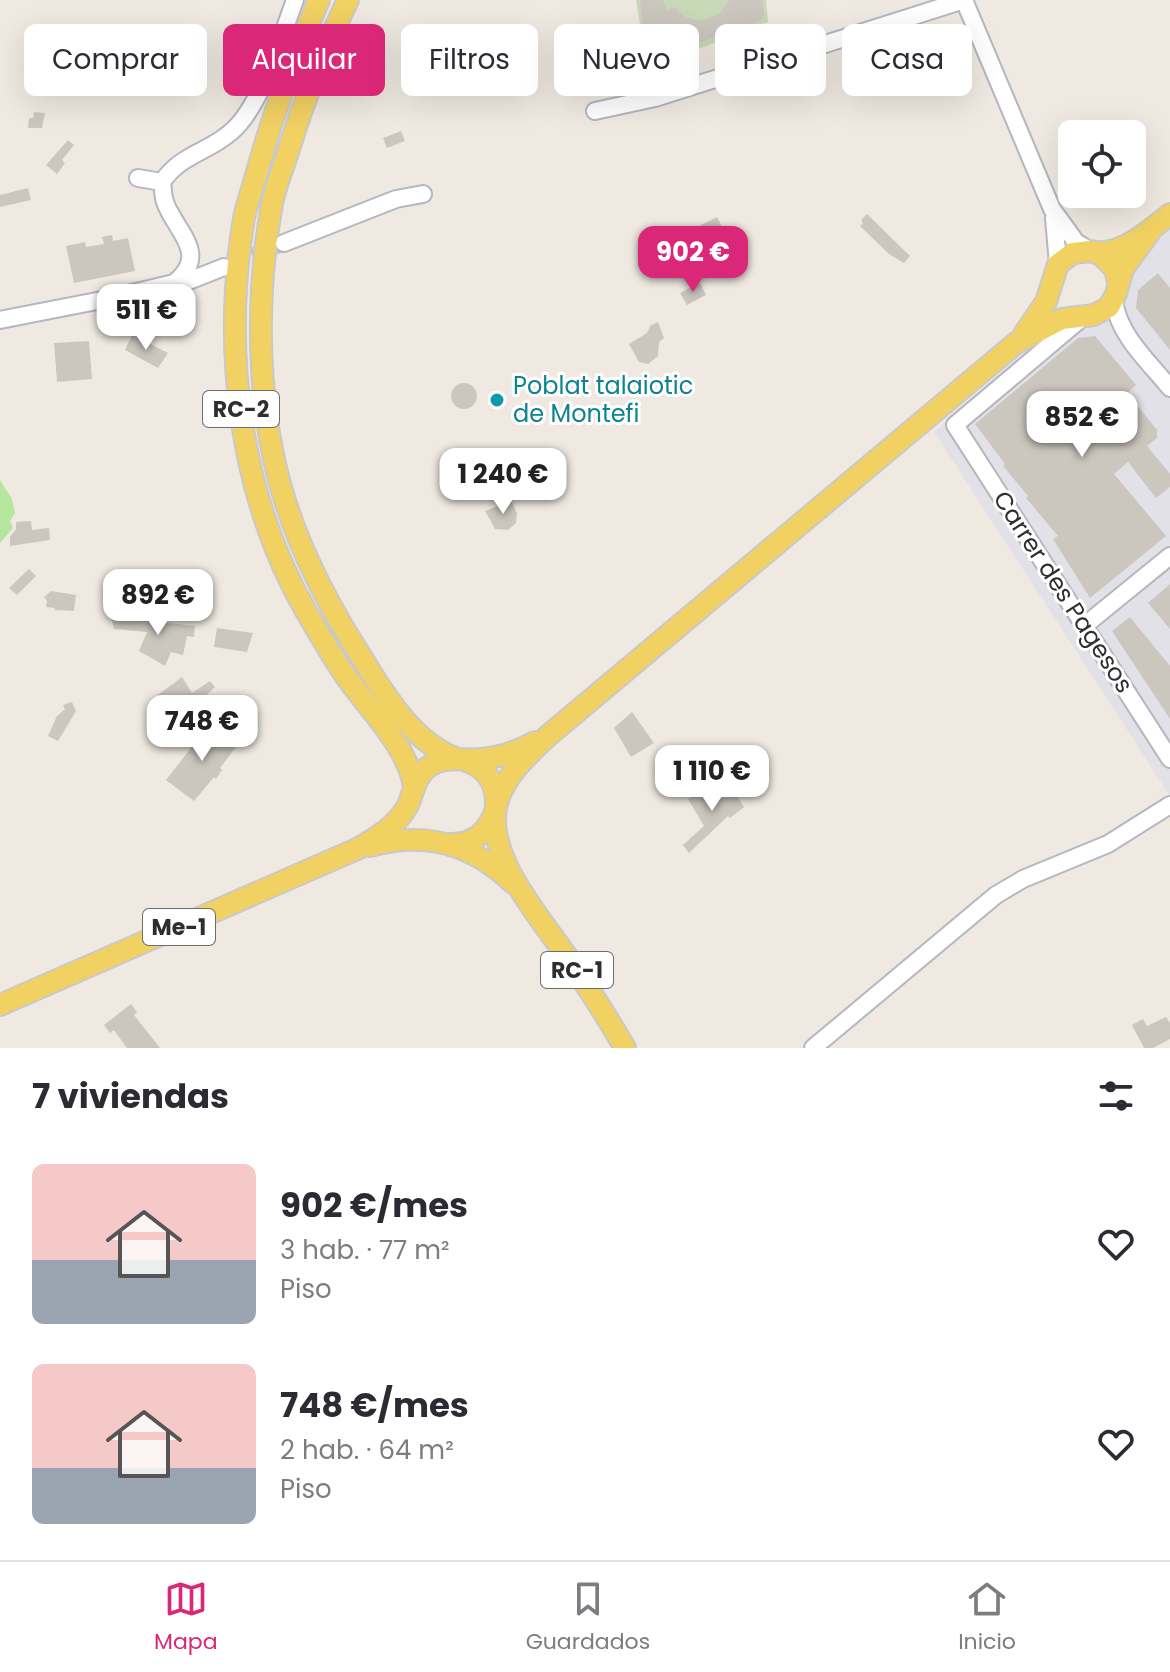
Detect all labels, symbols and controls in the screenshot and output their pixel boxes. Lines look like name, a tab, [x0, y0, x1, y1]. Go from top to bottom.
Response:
chip: Comprar	[24, 24, 207, 96]
chip: Alquilar	[223, 24, 385, 96]
chip: Filtros	[401, 24, 538, 96]
chip: Nuevo	[554, 24, 699, 96]
chip: Piso	[715, 24, 826, 96]
chip: Casa	[842, 24, 972, 96]
map controls	[1058, 120, 1146, 208]
button: locate	[1058, 120, 1146, 208]
pin: 902 €	[637, 226, 749, 294]
text: 902 €	[656, 234, 730, 270]
pin: 511 €	[90, 284, 202, 352]
text: 511 €	[115, 292, 177, 328]
place label: Poblat talaiotic de Montefi	[513, 369, 693, 430]
road number: RC-2	[203, 391, 279, 427]
marker: Poblat talaiotic de Montefi	[488, 391, 506, 409]
pin: 852 €	[1026, 391, 1138, 459]
text: 852 €	[1045, 399, 1119, 435]
pin: 1 240 €	[429, 448, 577, 516]
text: 1 240 €	[458, 456, 548, 492]
street label: Carrer des Pagesos	[986, 484, 1141, 699]
pin: 892 €	[102, 569, 214, 637]
text: 892 €	[121, 577, 195, 613]
pin: 748 €	[146, 695, 258, 763]
text: 748 €	[165, 703, 239, 739]
pin: 1 110 €	[638, 745, 786, 813]
text: 1 110 €	[673, 753, 751, 789]
road number: Me-1	[143, 909, 215, 945]
road number: RC-1	[541, 952, 613, 988]
text: 7 viviendas	[32, 1072, 229, 1120]
icon: filters	[1094, 1074, 1138, 1118]
text: 902 €/mes	[280, 1181, 468, 1229]
icon: home	[96, 1196, 192, 1292]
icon: heart	[1094, 1222, 1138, 1266]
text: 3 hab. · 77 m²	[280, 1232, 450, 1268]
text: Piso	[280, 1271, 332, 1307]
text: 748 €/mes	[280, 1381, 469, 1429]
icon: home	[96, 1396, 192, 1492]
icon: heart	[1094, 1422, 1138, 1466]
text: 2 hab. · 64 m²	[280, 1432, 454, 1468]
text: Piso	[280, 1471, 332, 1507]
tab: Mapa	[154, 1577, 218, 1658]
tab: Guardados	[526, 1577, 650, 1658]
tab: Inicio	[958, 1577, 1016, 1658]

